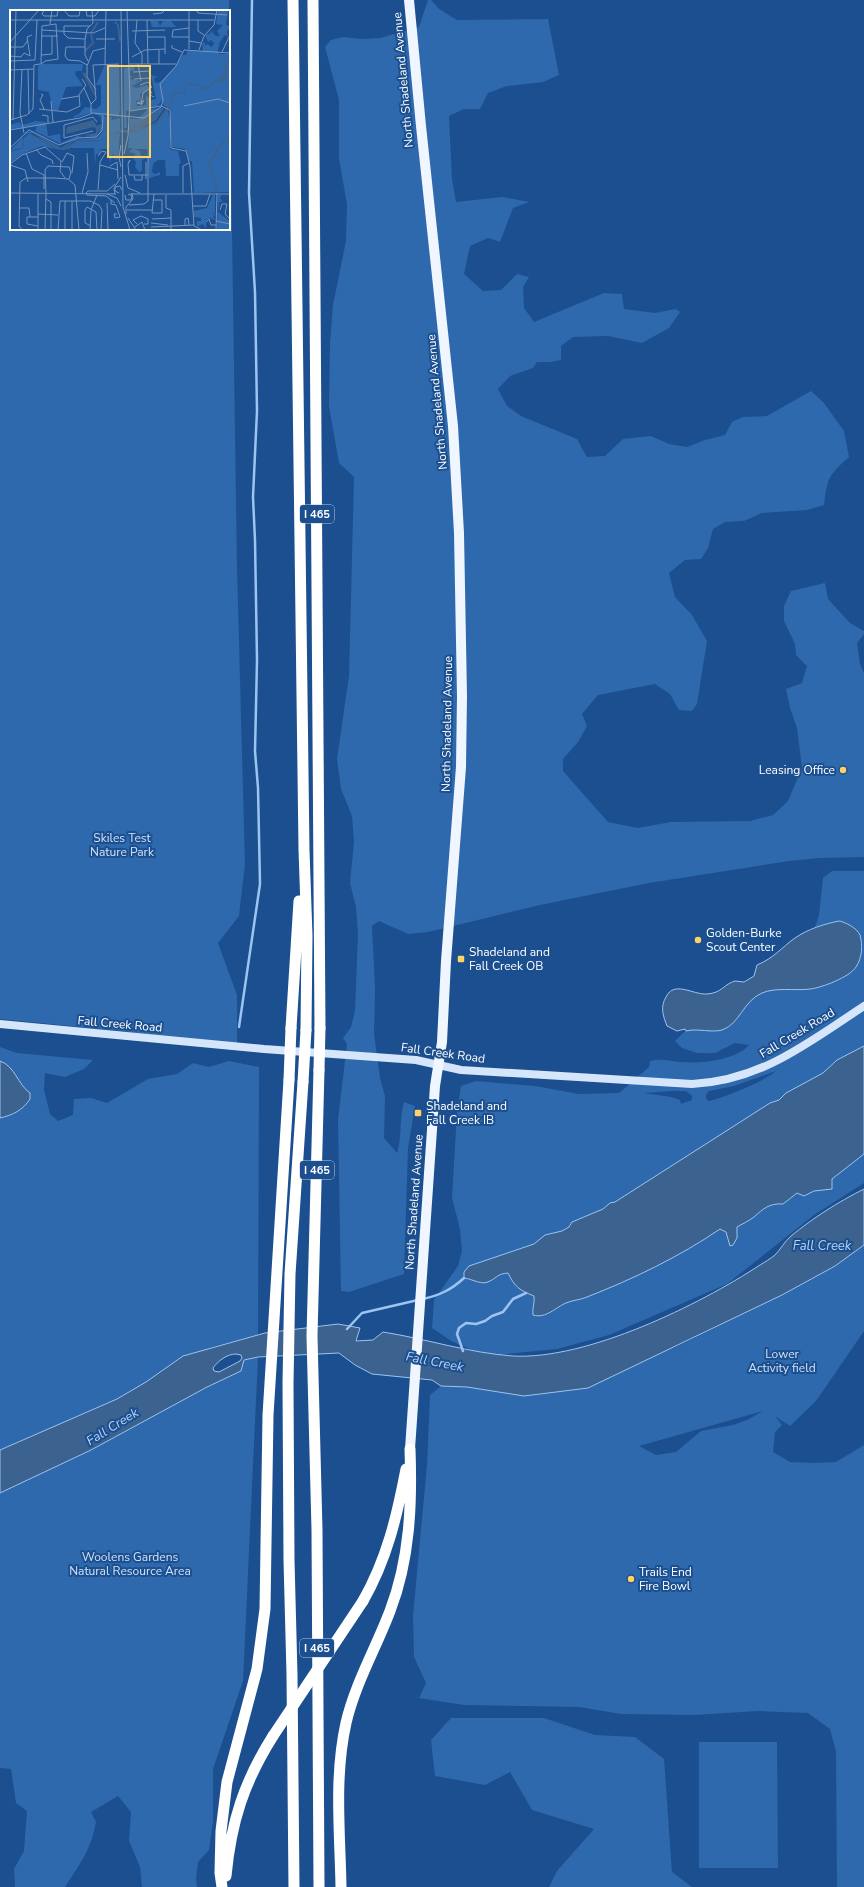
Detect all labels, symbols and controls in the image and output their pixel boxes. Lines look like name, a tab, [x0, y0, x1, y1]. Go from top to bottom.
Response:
inset map	[10, 10, 230, 230]
street label: North Shadeland Avenue	[389, 12, 417, 148]
street label: North Shadeland Avenue	[423, 334, 451, 470]
road number: I 465	[300, 505, 334, 523]
street label: North Shadeland Avenue	[438, 656, 456, 792]
place label: Leasing Office	[759, 762, 835, 778]
marker: Leasing Office	[838, 765, 848, 775]
park label: Skiles Test Nature Park	[90, 830, 155, 860]
place label: Golden-Burke Scout Center	[706, 925, 782, 955]
marker: Golden-Burke Scout Center	[693, 935, 703, 945]
place label: Shadeland and Fall Creek OB	[469, 944, 550, 974]
marker: Shadeland and Fall Creek OB	[456, 954, 466, 964]
street label: Fall Creek Road	[756, 1004, 838, 1062]
street label: Fall Creek Road	[77, 1012, 163, 1036]
street label: Fall Creek Road	[400, 1039, 486, 1067]
place label: Shadeland and Fall Creek IB	[426, 1098, 507, 1128]
marker: Shadeland and Fall Creek IB	[413, 1108, 423, 1118]
street label: North Shadeland Avenue	[401, 1134, 427, 1270]
road number: I 465	[300, 1161, 334, 1179]
water label: Fall Creek	[793, 1237, 852, 1255]
park label: Lower Activity field	[748, 1346, 816, 1376]
water label: Fall Creek	[404, 1348, 466, 1376]
water label: Fall Creek	[83, 1403, 142, 1450]
park label: Woolens Gardens Natural Resource Area	[69, 1549, 191, 1579]
place label: Trails End Fire Bowl	[639, 1564, 692, 1594]
marker: Trails End Fire Bowl	[626, 1574, 636, 1584]
road number: I 465	[300, 1639, 334, 1657]

